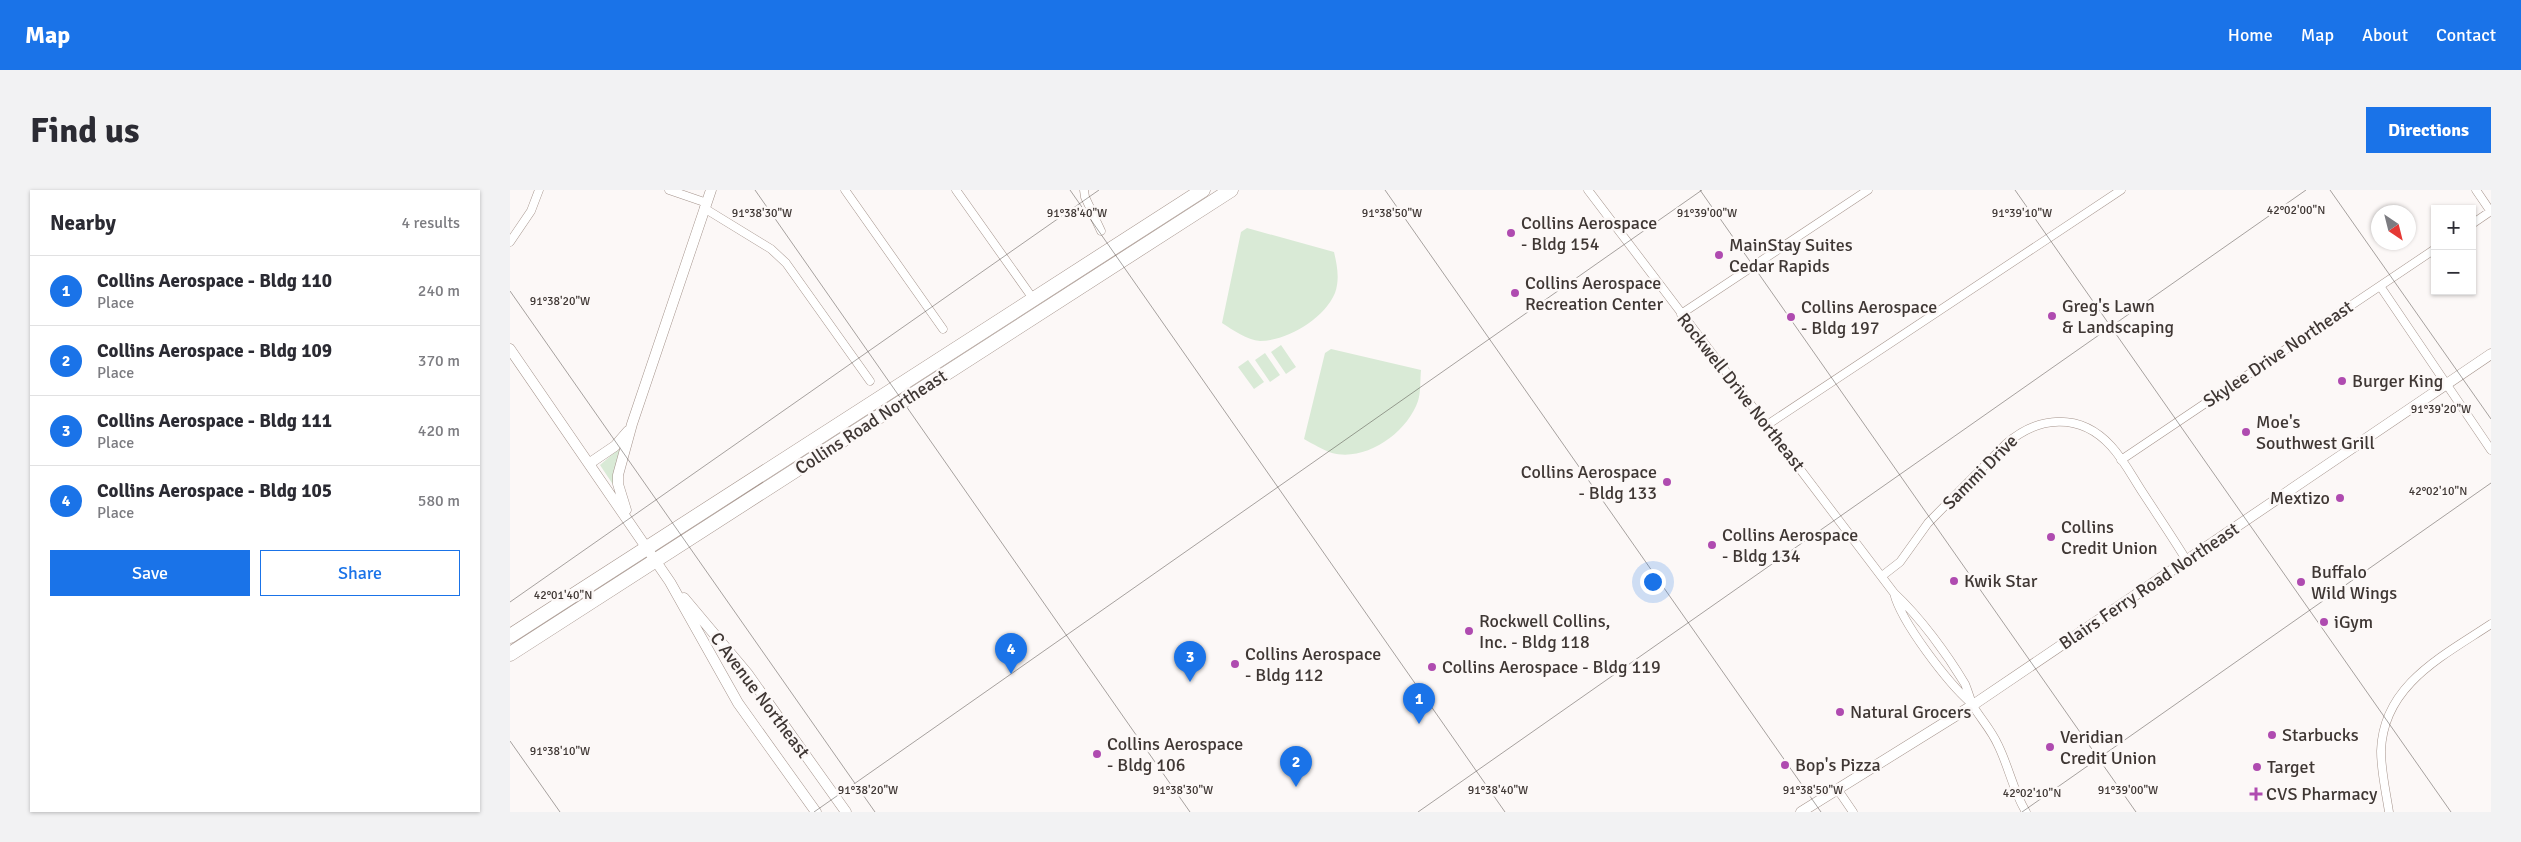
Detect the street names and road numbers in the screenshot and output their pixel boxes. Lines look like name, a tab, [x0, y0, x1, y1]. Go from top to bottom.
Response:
street label: Skylee Drive Northeast	[2199, 296, 2357, 412]
street label: Rockwell Drive Northeast	[1672, 308, 1810, 476]
street label: Collins Road Northeast	[791, 365, 951, 479]
street label: Sammi Drive	[1938, 430, 2022, 514]
street label: Blairs Ferry Road Northeast	[2055, 518, 2243, 654]
street label: C Avenue Northeast	[705, 628, 815, 762]

